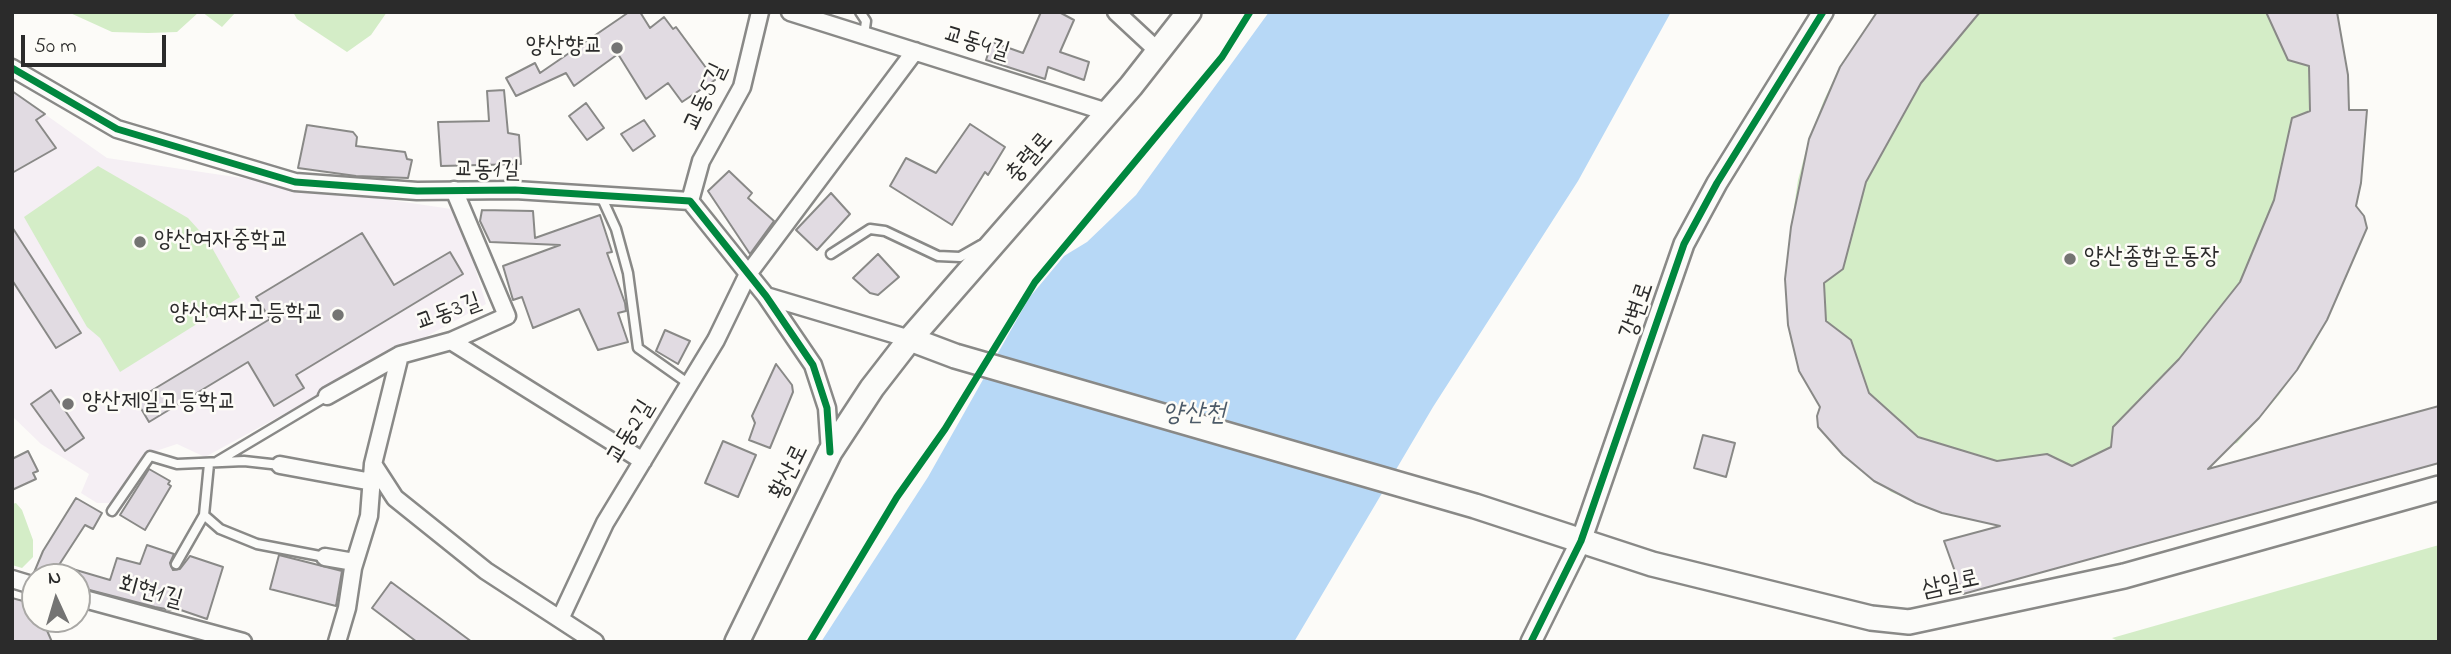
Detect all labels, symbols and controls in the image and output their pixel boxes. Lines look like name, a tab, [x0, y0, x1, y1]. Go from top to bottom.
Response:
scale bar	[24, 21, 170, 65]
street label: 교동4길	[939, 21, 1013, 69]
text: 50 m	[34, 32, 77, 62]
place label: 양산향교	[526, 34, 603, 62]
marker: 양산향교	[609, 40, 625, 56]
street label: 교동5길	[679, 59, 735, 137]
street label: 충렬로	[1001, 128, 1061, 190]
street label: 교동1길	[454, 157, 520, 187]
place label: 양산여자중학교	[154, 228, 289, 256]
marker: 양산여자중학교	[132, 234, 148, 250]
place label: 양산종합운동장	[2084, 245, 2219, 273]
marker: 양산종합운동장	[2062, 251, 2078, 267]
street label: 강변로	[1616, 279, 1662, 343]
street label: 교동3길	[412, 289, 486, 339]
place label: 양산여자고등학교	[170, 301, 324, 329]
marker: 양산여자고등학교	[330, 307, 346, 323]
place label: 양산제일고등학교	[82, 390, 236, 418]
marker: 양산제일고등학교	[60, 396, 76, 412]
street label: 교동2길	[602, 396, 662, 470]
water label: 양산천	[1163, 400, 1225, 432]
street label: 황산로	[765, 441, 817, 505]
north arrow	[21, 563, 91, 633]
text: N	[47, 565, 62, 592]
street label: 삼일로	[1920, 566, 1982, 606]
street label: 회현1길	[115, 572, 185, 616]

